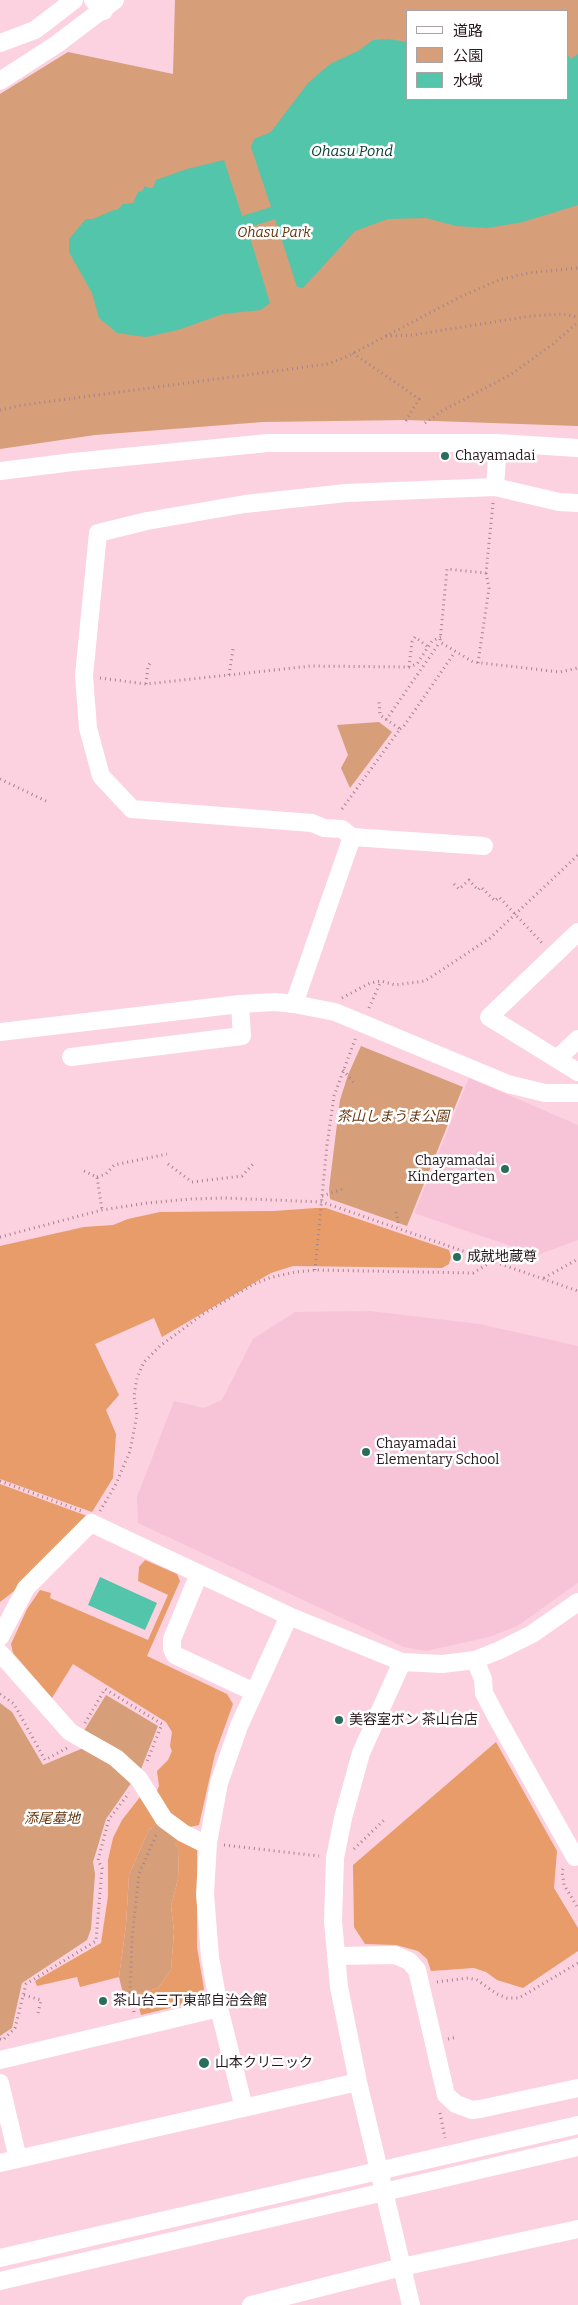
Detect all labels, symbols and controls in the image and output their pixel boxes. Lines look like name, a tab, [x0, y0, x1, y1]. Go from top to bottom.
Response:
legend	[406, 10, 568, 100]
text: 道路	[453, 22, 483, 40]
text: 公園	[453, 47, 483, 65]
text: 水域	[453, 72, 483, 90]
water label: Ohasu Pond	[311, 143, 393, 161]
park label: Ohasu Park	[237, 225, 311, 241]
place label: Chayamadai	[455, 448, 535, 464]
marker: Chayamadai	[439, 450, 451, 462]
park label: 茶山しまうま公園	[337, 1109, 449, 1125]
place label: Chayamadai Kindergarten	[407, 1153, 495, 1186]
marker: Chayamadai Kindergarten	[499, 1163, 511, 1175]
place label: 成就地蔵尊	[467, 1249, 537, 1265]
marker: 成就地蔵尊	[451, 1251, 463, 1263]
place label: Chayamadai Elementary School	[376, 1436, 499, 1468]
marker: Chayamadai Elementary School	[360, 1446, 372, 1458]
place label: 美容室ボン 茶山台店	[349, 1712, 478, 1728]
marker: 美容室ボン 茶山台店	[333, 1714, 345, 1726]
park label: 添尾墓地	[24, 1811, 80, 1827]
place label: 茶山台三丁東部自治会館	[113, 1993, 267, 2009]
marker: 茶山台三丁東部自治会館	[97, 1995, 109, 2007]
place label: 山本クリニック	[215, 2055, 313, 2071]
marker: 山本クリニック	[197, 2056, 211, 2070]

